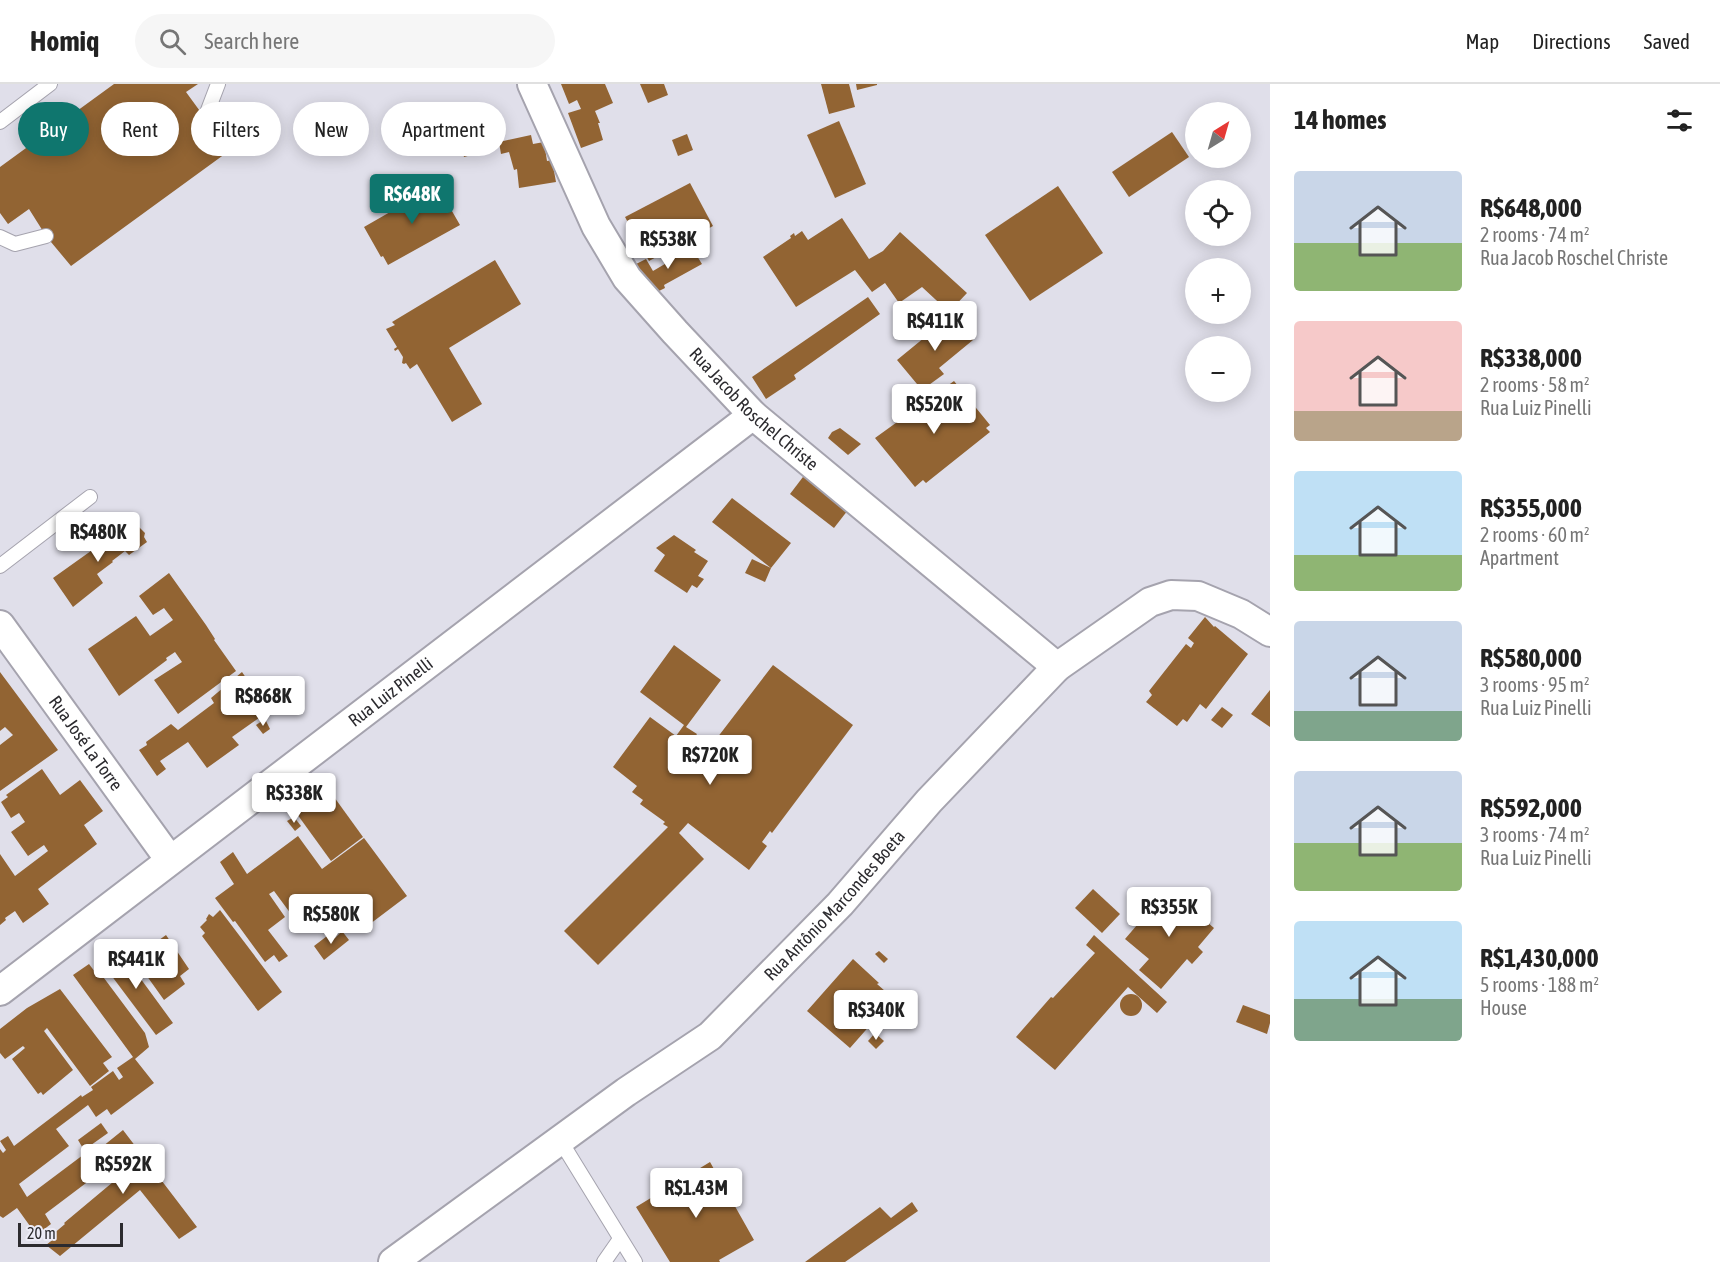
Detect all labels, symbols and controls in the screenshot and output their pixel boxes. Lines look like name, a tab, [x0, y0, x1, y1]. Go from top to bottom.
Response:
search box	[135, 14, 555, 68]
text: Homiq	[30, 25, 99, 57]
icon: search	[156, 25, 189, 58]
text: Search here	[204, 28, 299, 54]
text: Map	[1465, 29, 1499, 53]
text: Directions	[1532, 29, 1611, 53]
text: Saved	[1644, 29, 1690, 53]
chip: Buy	[18, 102, 89, 156]
chip: Rent	[101, 102, 179, 156]
chip: Filters	[191, 102, 281, 156]
chip: New	[293, 102, 369, 156]
chip: Apartment	[381, 102, 506, 156]
north arrow	[1185, 102, 1251, 168]
map controls	[1185, 102, 1251, 402]
icon: filters	[1663, 104, 1696, 137]
text: 14 homes	[1294, 105, 1387, 135]
pin: R$648K	[363, 174, 461, 225]
button: locate	[1185, 180, 1251, 246]
text: R$648K	[384, 182, 440, 205]
text: R$648,000	[1480, 193, 1582, 223]
icon: home	[1342, 195, 1414, 267]
pin: R$538K	[619, 219, 717, 270]
text: 2 rooms · 74 m²	[1480, 223, 1590, 246]
text: R$538K	[640, 227, 696, 250]
text: Rua Jacob Roschel Christe	[1480, 246, 1668, 269]
button: +	[1185, 258, 1251, 324]
pin: R$411K	[886, 301, 984, 352]
text: R$411K	[907, 309, 963, 332]
button: −	[1185, 336, 1251, 402]
street label: Rua Jacob Roschel Christe	[685, 343, 823, 475]
text: R$338,000	[1480, 343, 1582, 373]
icon: home	[1342, 345, 1414, 417]
text: 2 rooms · 58 m²	[1480, 373, 1590, 396]
pin: R$520K	[885, 384, 983, 435]
text: R$520K	[906, 392, 962, 415]
text: Rua Luiz Pinelli	[1480, 396, 1592, 419]
text: R$355,000	[1480, 493, 1582, 523]
icon: home	[1342, 495, 1414, 567]
pin: R$480K	[49, 512, 147, 563]
text: R$480K	[70, 520, 126, 543]
text: 2 rooms · 60 m²	[1480, 523, 1590, 546]
text: Apartment	[1480, 546, 1559, 569]
text: R$580,000	[1480, 643, 1582, 673]
icon: home	[1342, 645, 1414, 717]
street label: Rua Luiz Pinelli	[344, 653, 437, 731]
text: 3 rooms · 95 m²	[1480, 673, 1590, 696]
pin: R$868K	[214, 676, 312, 727]
text: R$868K	[235, 684, 291, 707]
street label: Rua José La Torre	[45, 692, 127, 794]
text: Rua Luiz Pinelli	[1480, 696, 1592, 719]
pin: R$720K	[661, 735, 759, 786]
text: R$720K	[682, 743, 738, 766]
pin: R$338K	[245, 773, 343, 824]
text: R$338K	[266, 781, 322, 804]
text: R$592,000	[1480, 793, 1582, 823]
icon: home	[1342, 795, 1414, 867]
text: 3 rooms · 74 m²	[1480, 823, 1590, 846]
street label: Rua Antônio Marcondes Boeta	[760, 826, 909, 985]
text: Rua Luiz Pinelli	[1480, 846, 1592, 869]
pin: R$355K	[1120, 887, 1218, 938]
pin: R$580K	[282, 894, 380, 945]
text: R$355K	[1141, 895, 1197, 918]
text: R$580K	[303, 902, 359, 925]
pin: R$441K	[87, 939, 185, 990]
text: R$1,430,000	[1480, 943, 1599, 973]
icon: home	[1342, 945, 1414, 1017]
text: R$441K	[108, 947, 164, 970]
text: 5 rooms · 188 m²	[1480, 973, 1599, 996]
pin: R$340K	[827, 990, 925, 1041]
text: House	[1480, 996, 1527, 1019]
text: R$340K	[848, 998, 904, 1021]
pin: R$592K	[74, 1144, 172, 1195]
text: R$592K	[95, 1152, 151, 1175]
pin: R$1.43M	[641, 1168, 751, 1219]
text: R$1.43M	[664, 1176, 728, 1199]
scale bar	[18, 1220, 123, 1248]
text: 20 m	[27, 1224, 56, 1242]

